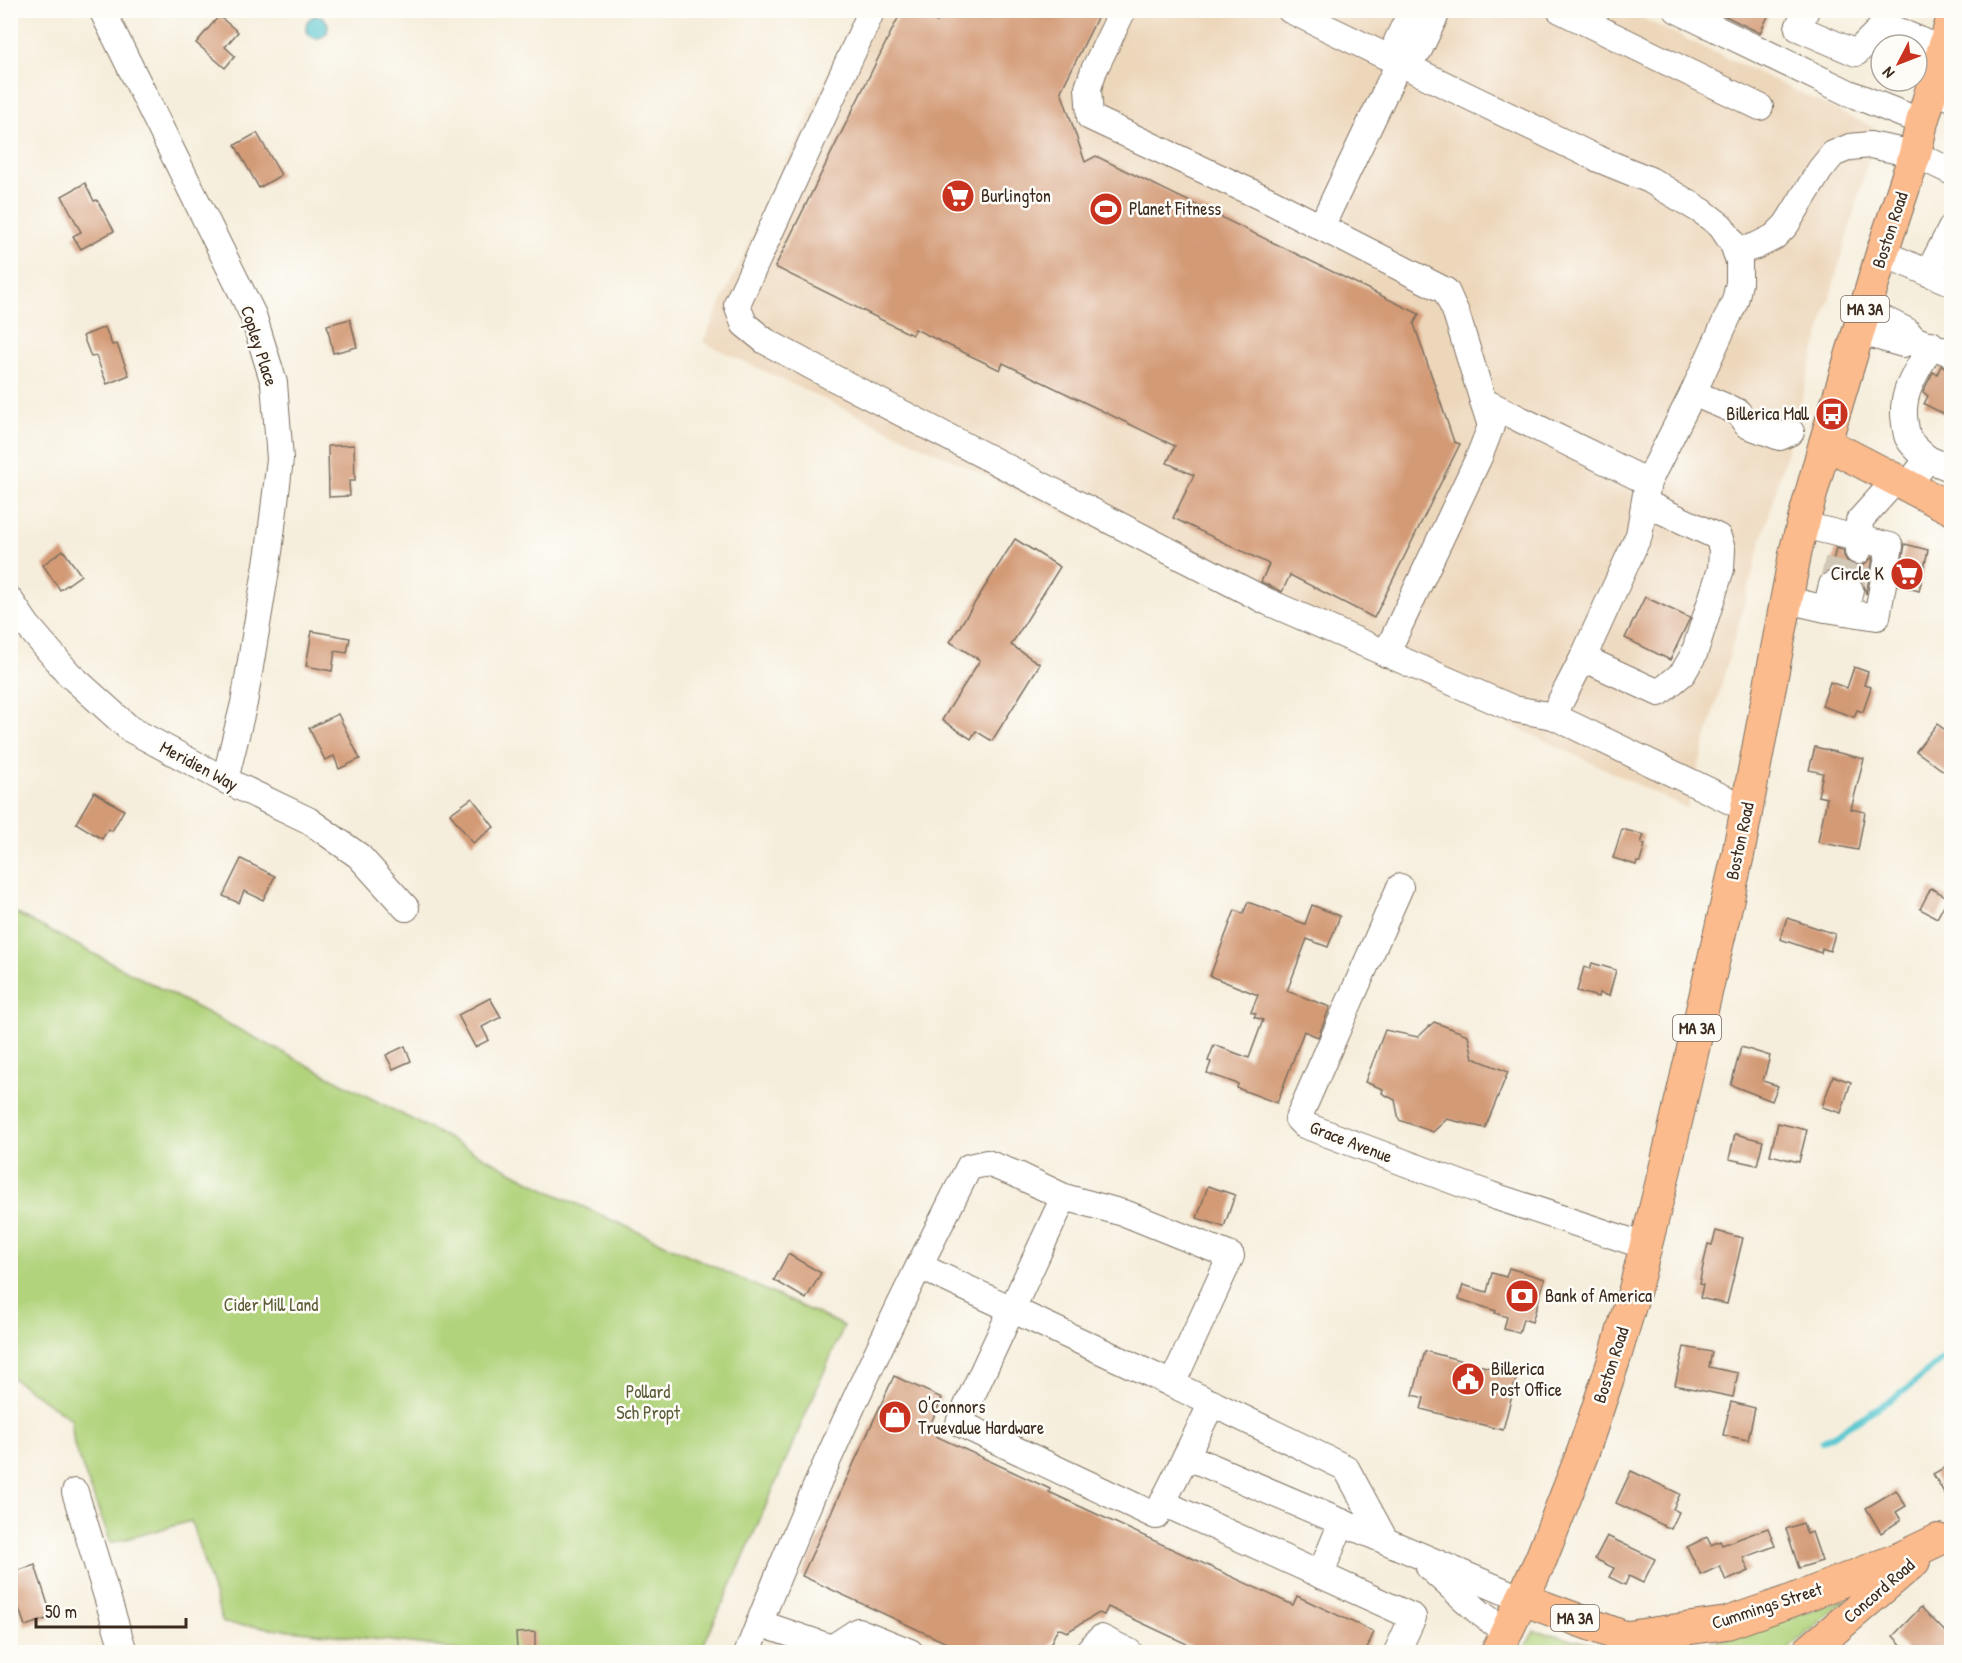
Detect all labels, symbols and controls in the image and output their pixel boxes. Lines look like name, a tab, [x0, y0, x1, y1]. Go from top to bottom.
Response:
north arrow	[1869, 33, 1929, 93]
text: N	[1877, 62, 1899, 84]
supermarket icon: Burlington	[940, 178, 976, 214]
place label: Burlington	[981, 183, 1051, 208]
street label: Boston Road	[1866, 189, 1914, 271]
sports icon: Planet Fitness	[1088, 191, 1124, 227]
place label: Planet Fitness	[1129, 196, 1221, 221]
road number: MA 3A	[1841, 296, 1889, 322]
street label: Copley Place	[235, 302, 284, 389]
bus stop icon: Billerica Mall	[1814, 396, 1850, 432]
place label: Billerica Mall	[1726, 401, 1809, 426]
supermarket icon: Circle K	[1889, 556, 1925, 592]
place label: Circle K	[1831, 561, 1885, 586]
street label: Meridien Way	[156, 735, 243, 797]
street label: Boston Road	[1719, 800, 1760, 882]
road number: MA 3A	[1673, 1015, 1721, 1041]
street label: Grace Avenue	[1306, 1114, 1396, 1169]
bank icon: Bank of America	[1504, 1278, 1540, 1314]
place label: Bank of America	[1545, 1283, 1652, 1308]
park label: Cider Mill Land	[224, 1292, 318, 1317]
street label: Boston Road	[1587, 1324, 1635, 1406]
place label: Billerica Post Office	[1491, 1356, 1562, 1402]
public building icon: Billerica Post Office	[1450, 1361, 1486, 1397]
park label: Pollard Sch Propt	[616, 1379, 681, 1425]
place label: O'Connors Truevalue Hardware	[918, 1394, 1044, 1440]
shop icon: O'Connors Truevalue Hardware	[877, 1399, 913, 1435]
street label: Concord Road	[1838, 1553, 1920, 1629]
street label: Cummings Street	[1708, 1576, 1826, 1635]
scale bar	[36, 1591, 186, 1629]
text: 50 m	[45, 1599, 77, 1624]
road number: MA 3A	[1551, 1605, 1599, 1631]

